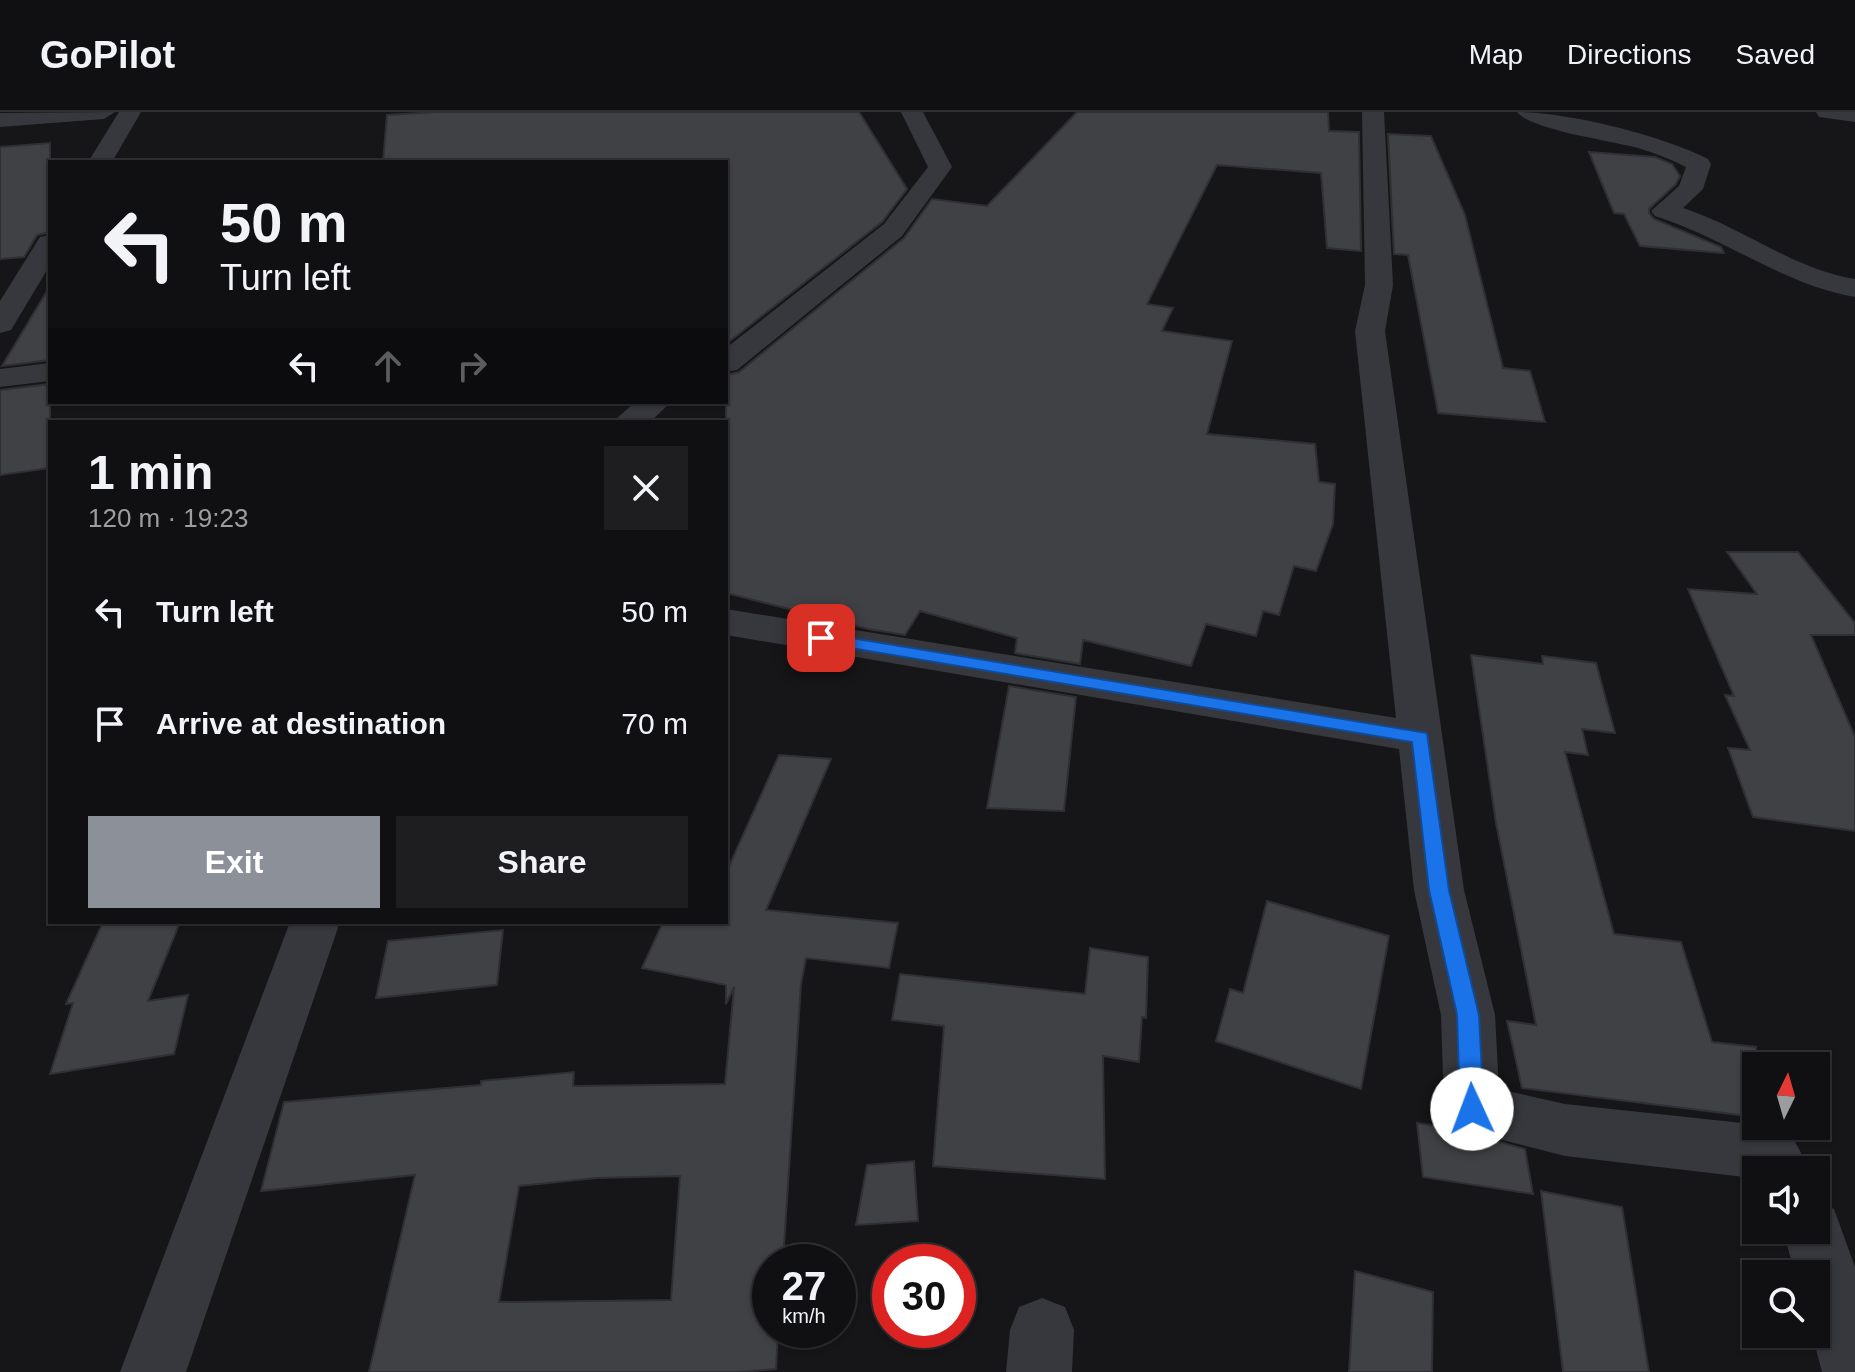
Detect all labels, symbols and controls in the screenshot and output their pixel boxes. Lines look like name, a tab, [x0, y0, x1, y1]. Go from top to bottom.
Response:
text: GoPilot	[40, 34, 175, 76]
text: Map	[1469, 39, 1523, 70]
text: Directions	[1567, 39, 1692, 70]
text: Saved	[1736, 39, 1815, 70]
text: 50 m	[220, 191, 348, 254]
icon: left	[88, 192, 192, 296]
text: Turn left	[220, 257, 351, 298]
icon: left	[282, 344, 326, 388]
icon: ahead	[366, 344, 410, 388]
icon: right	[450, 344, 494, 388]
text: 1 min	[88, 446, 213, 499]
button: close	[604, 446, 688, 530]
text: 120 m · 19:23	[88, 503, 248, 533]
icon: left	[88, 590, 132, 634]
text: Turn left	[156, 595, 274, 628]
text: 50 m	[621, 595, 688, 628]
pin	[787, 604, 855, 672]
icon: arrive	[799, 616, 843, 660]
icon: arrive	[88, 702, 132, 746]
text: Arrive at destination	[156, 707, 446, 740]
text: 70 m	[621, 707, 688, 740]
button: Exit	[88, 816, 380, 908]
button: Share	[396, 816, 688, 908]
north arrow	[1742, 1052, 1830, 1140]
map controls	[1742, 1052, 1830, 1348]
position arrow	[1430, 1067, 1514, 1151]
button: sound	[1742, 1156, 1830, 1244]
speed limit sign: 30	[872, 1244, 976, 1348]
button: search	[1742, 1260, 1830, 1348]
text: 27	[782, 1264, 826, 1308]
text: km/h	[782, 1305, 826, 1327]

